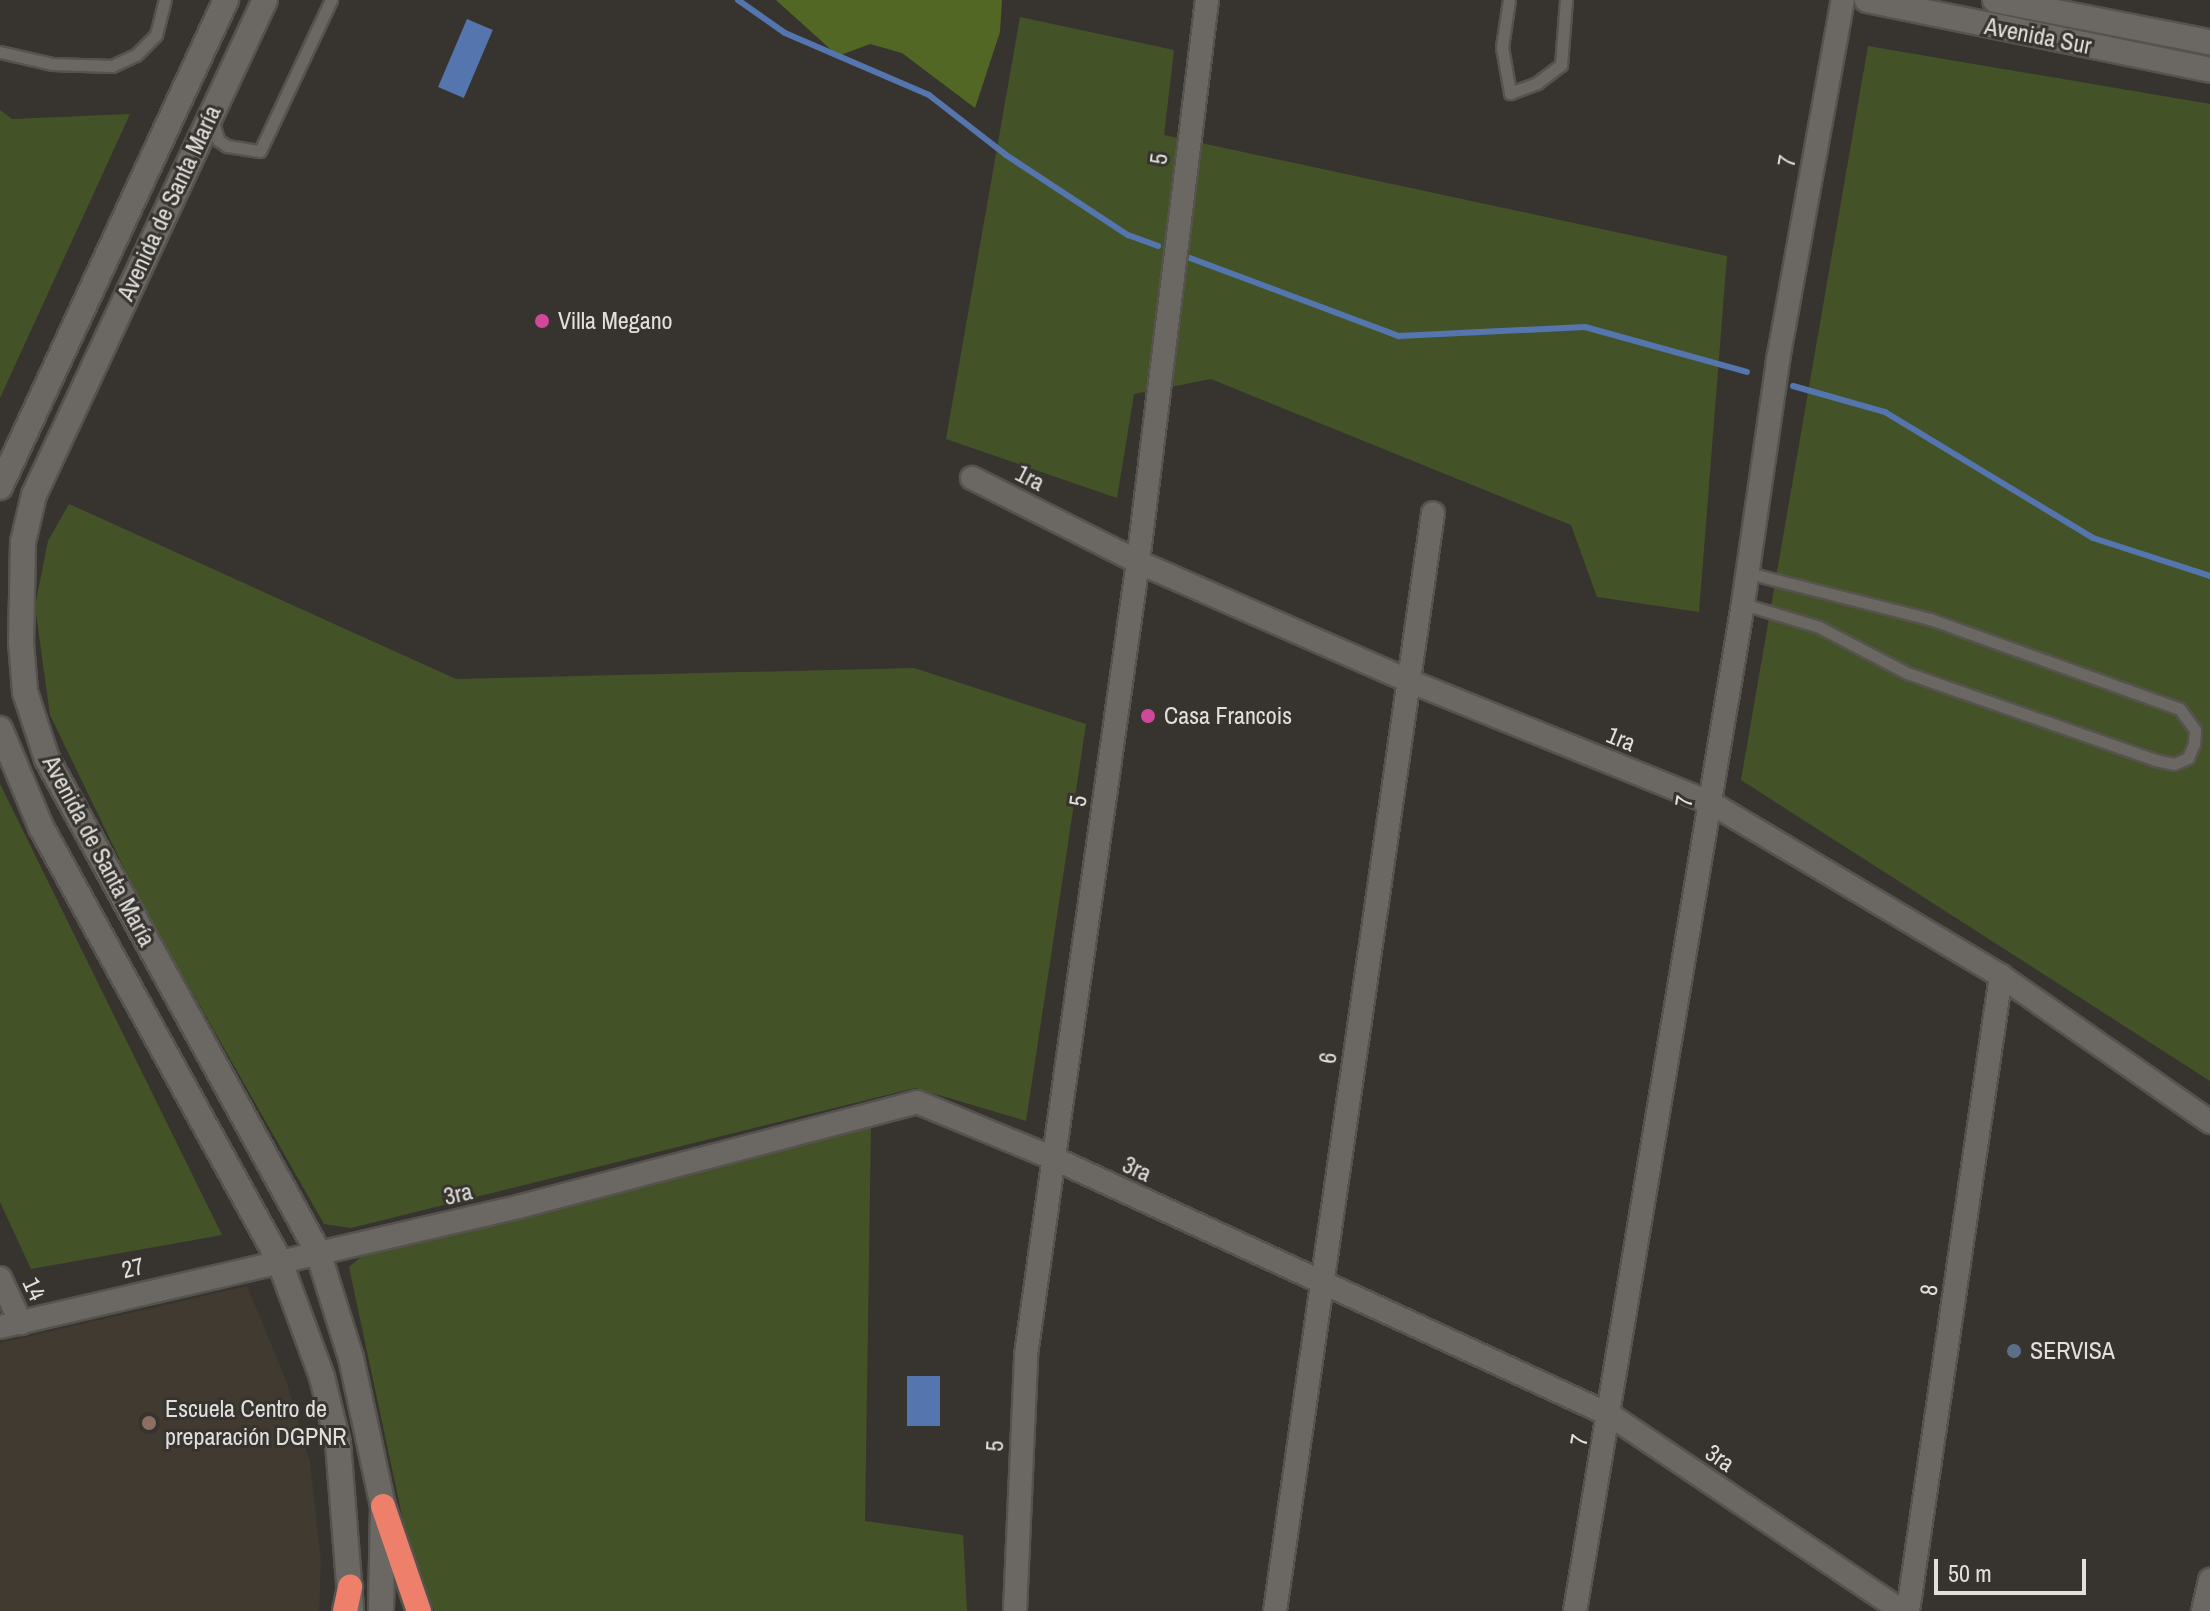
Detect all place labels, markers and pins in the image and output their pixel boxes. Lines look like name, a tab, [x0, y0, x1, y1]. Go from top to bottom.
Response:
place label: Villa Megano	[558, 307, 673, 335]
marker: Villa Megano	[533, 312, 551, 330]
place label: Casa Francois	[1164, 702, 1292, 730]
marker: Casa Francois	[1139, 707, 1157, 725]
place label: SERVISA	[2030, 1337, 2115, 1365]
marker: SERVISA	[2005, 1342, 2023, 1360]
place label: Escuela Centro de preparación DGPNR	[165, 1395, 347, 1451]
marker: Escuela Centro de preparación DGPNR	[140, 1414, 158, 1432]

